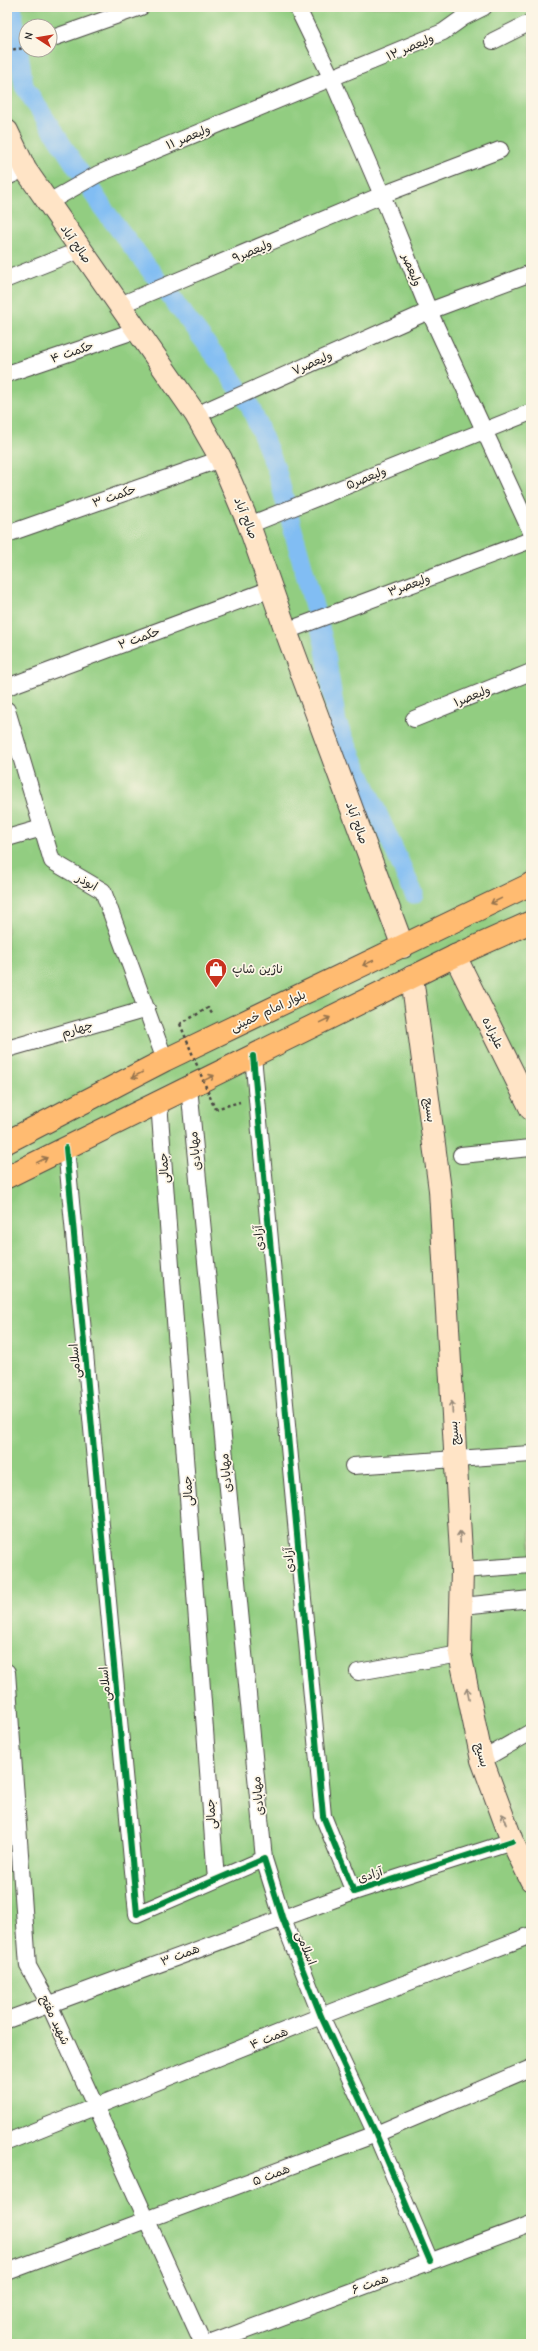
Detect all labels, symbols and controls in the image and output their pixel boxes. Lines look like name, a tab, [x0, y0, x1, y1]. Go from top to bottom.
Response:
north arrow	[18, 18, 58, 58]
text: N	[22, 31, 36, 41]
street label: ولیعصر ۱۲	[384, 31, 436, 64]
street label: ولیعصر ۱۱	[164, 122, 213, 153]
street label: صالح آباد	[56, 222, 94, 267]
street label: ولیعصر۹	[230, 236, 274, 266]
street label: ولیعصر	[398, 251, 425, 289]
street label: حکمت ۴	[49, 338, 95, 366]
street label: ولیعصر۷	[290, 348, 335, 379]
street label: ولیعصر۵	[344, 464, 389, 493]
street label: حکمت ۳	[90, 482, 138, 510]
street label: صالح آباد	[229, 495, 261, 542]
street label: ولیعصر۳	[386, 571, 432, 600]
street label: حکمت ۲	[116, 624, 162, 652]
street label: ولیعصر۱	[452, 682, 493, 711]
street label: صالح آباد	[341, 800, 371, 847]
street label: ابوذر	[72, 870, 100, 895]
one-way arrow	[490, 898, 502, 905]
shop icon: ناژین شاپ	[203, 956, 229, 989]
one-way arrow	[362, 960, 374, 967]
place label: ناژین شاپ	[232, 962, 283, 977]
street label: بلوار امام خمینی	[228, 987, 309, 1036]
street label: علیزاده	[479, 1015, 507, 1051]
one-way arrow	[319, 1016, 331, 1023]
street label: چهارم	[60, 1018, 95, 1042]
one-way arrow	[131, 1071, 143, 1079]
one-way arrow	[202, 1074, 214, 1081]
street label: بسیج	[420, 1097, 438, 1123]
street label: مهابادی	[186, 1131, 205, 1171]
street label: جمالی	[156, 1152, 173, 1184]
one-way arrow	[36, 1156, 48, 1163]
street label: آزادی	[251, 1224, 267, 1251]
street label: اسلامی	[66, 1343, 84, 1379]
one-way arrow	[448, 1401, 455, 1414]
street label: بسیج	[446, 1420, 464, 1446]
street label: مهابادی	[217, 1453, 236, 1493]
street label: جمالی	[180, 1475, 197, 1507]
one-way arrow	[457, 1531, 464, 1544]
street label: آزادی	[281, 1546, 297, 1573]
street label: اسلامی	[96, 1666, 114, 1702]
one-way arrow	[464, 1688, 472, 1701]
street label: بسیج	[470, 1741, 492, 1769]
street label: مهابادی	[249, 1776, 268, 1816]
street label: جمالی	[203, 1798, 220, 1830]
one-way arrow	[500, 1813, 508, 1825]
street label: آزادی	[356, 1864, 385, 1886]
street label: اسلامی	[292, 1929, 319, 1967]
street label: همت ۳	[159, 1941, 202, 1969]
street label: شهید مفتح	[36, 1993, 73, 2048]
street label: همت ۴	[248, 2024, 290, 2052]
street label: همت ۵	[250, 2161, 292, 2189]
street label: همت ۶	[350, 2271, 391, 2297]

